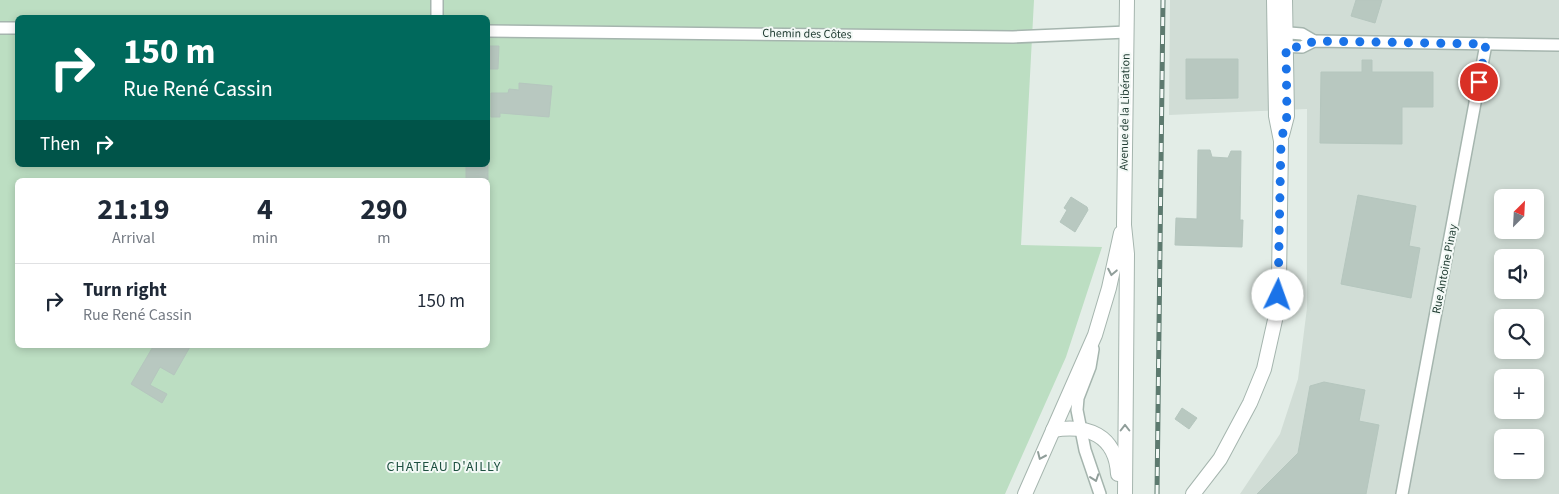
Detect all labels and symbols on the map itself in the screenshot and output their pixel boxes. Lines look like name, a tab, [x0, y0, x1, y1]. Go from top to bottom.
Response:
street label: Chemin des Côtes	[762, 25, 852, 43]
street label: Avenue de la Libération	[1115, 53, 1135, 171]
pin	[1458, 61, 1500, 103]
north arrow	[1494, 189, 1544, 239]
street label: Rue Antoine Pinay	[1428, 222, 1462, 315]
one-way arrow	[1107, 268, 1118, 277]
position arrow	[1251, 268, 1303, 320]
one-way arrow	[1120, 424, 1130, 432]
one-way arrow	[1037, 451, 1048, 460]
district label: CHATEAU D'AILLY	[387, 457, 501, 477]
one-way arrow	[1089, 474, 1099, 482]

